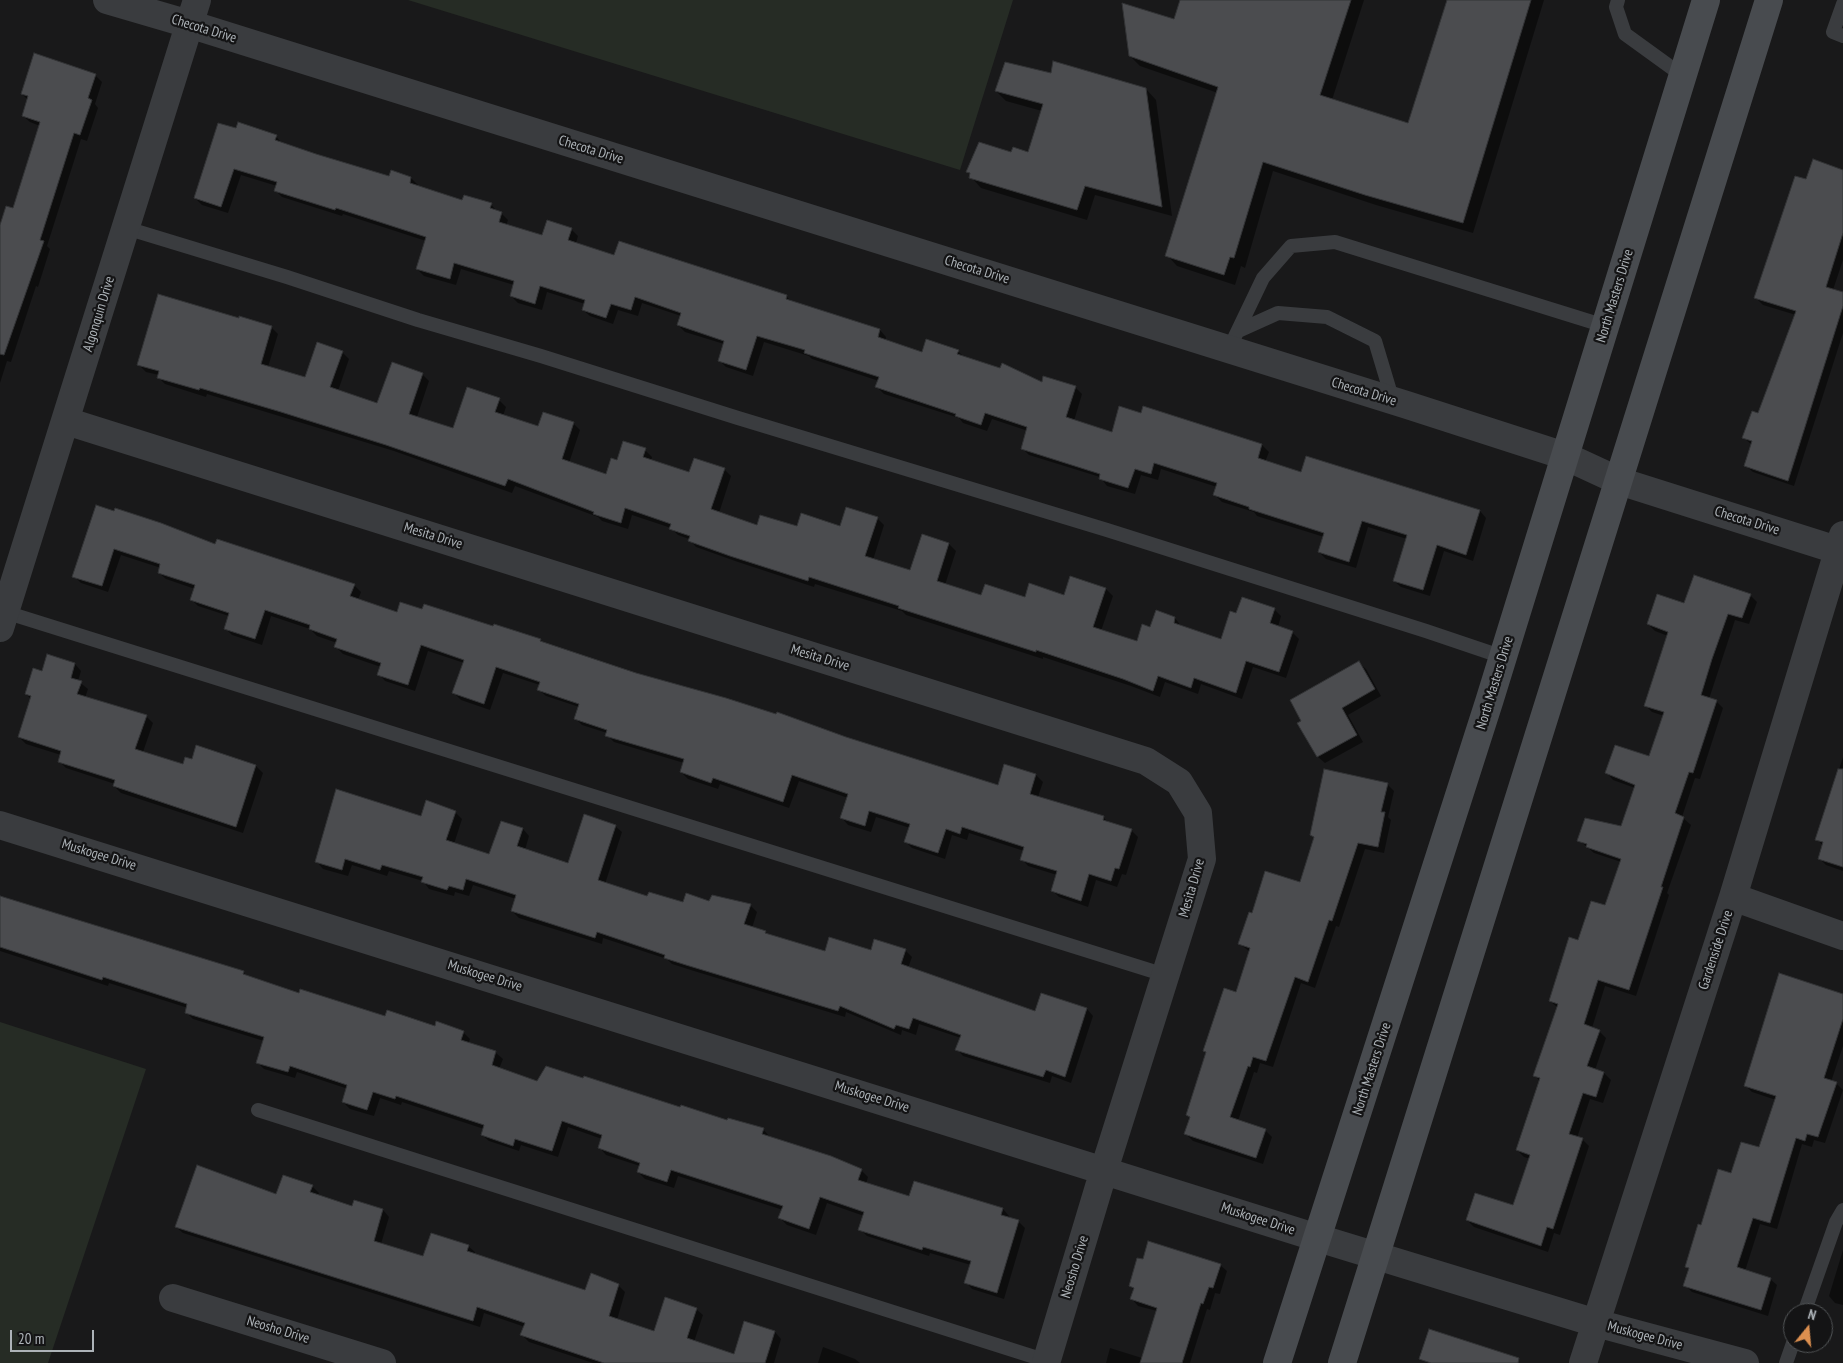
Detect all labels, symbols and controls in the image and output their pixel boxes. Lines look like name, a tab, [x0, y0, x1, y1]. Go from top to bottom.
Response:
street label: Checota Drive	[170, 11, 238, 47]
street label: Checota Drive	[557, 132, 625, 168]
street label: North Masters Drive	[1593, 247, 1637, 345]
street label: Checota Drive	[943, 252, 1011, 288]
street label: Algonquin Drive	[80, 274, 118, 354]
street label: Checota Drive	[1330, 374, 1398, 410]
street label: Checota Drive	[1713, 503, 1781, 539]
street label: Mesita Drive	[402, 519, 464, 553]
street label: North Masters Drive	[1473, 634, 1517, 732]
street label: Mesita Drive	[789, 641, 851, 675]
street label: Muskogee Drive	[60, 836, 138, 874]
street label: Mesita Drive	[1176, 857, 1208, 919]
street label: Gardenside Drive	[1695, 908, 1737, 992]
street label: Muskogee Drive	[446, 957, 524, 995]
street label: North Masters Drive	[1349, 1021, 1395, 1117]
street label: Muskogee Drive	[833, 1078, 911, 1116]
street label: Muskogee Drive	[1219, 1199, 1297, 1239]
street label: Neosho Drive	[1058, 1234, 1092, 1300]
north arrow	[1783, 1303, 1833, 1353]
text: N	[1806, 1305, 1818, 1324]
street label: Neosho Drive	[245, 1313, 311, 1347]
street label: Muskogee Drive	[1606, 1318, 1684, 1354]
scale bar	[12, 1320, 96, 1352]
text: 20 m	[18, 1329, 44, 1348]

